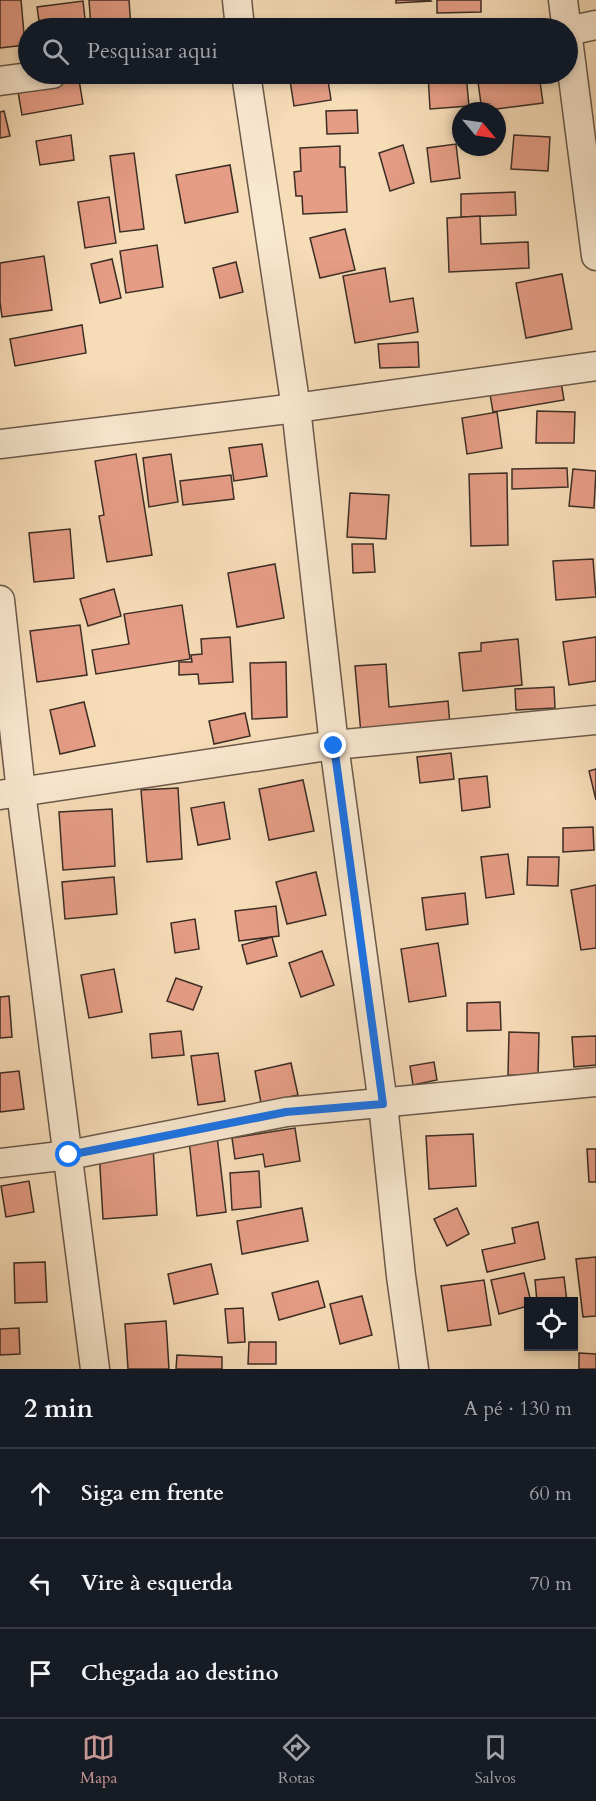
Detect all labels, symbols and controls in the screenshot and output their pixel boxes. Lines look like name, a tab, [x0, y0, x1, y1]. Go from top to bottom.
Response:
search box	[18, 18, 578, 84]
icon: search	[39, 35, 72, 68]
text: Pesquisar aqui	[87, 36, 218, 66]
north arrow	[452, 102, 506, 156]
route end	[320, 732, 346, 758]
route start	[55, 1141, 81, 1167]
map controls	[524, 1297, 578, 1351]
button: locate	[524, 1297, 578, 1351]
text: 2 min	[24, 1391, 93, 1426]
text: A pé · 130 m	[464, 1395, 572, 1422]
icon: ahead	[24, 1477, 57, 1510]
text: Siga em frente	[81, 1478, 224, 1508]
text: 60 m	[529, 1480, 572, 1507]
icon: left	[24, 1567, 57, 1600]
text: Vire à esquerda	[81, 1568, 233, 1598]
text: 70 m	[529, 1570, 572, 1597]
icon: arrive	[24, 1657, 57, 1690]
text: Chegada ao destino	[81, 1658, 279, 1688]
tab: Mapa	[80, 1731, 117, 1789]
tab: Rotas	[278, 1731, 315, 1789]
tab: Salvos	[475, 1731, 516, 1789]

